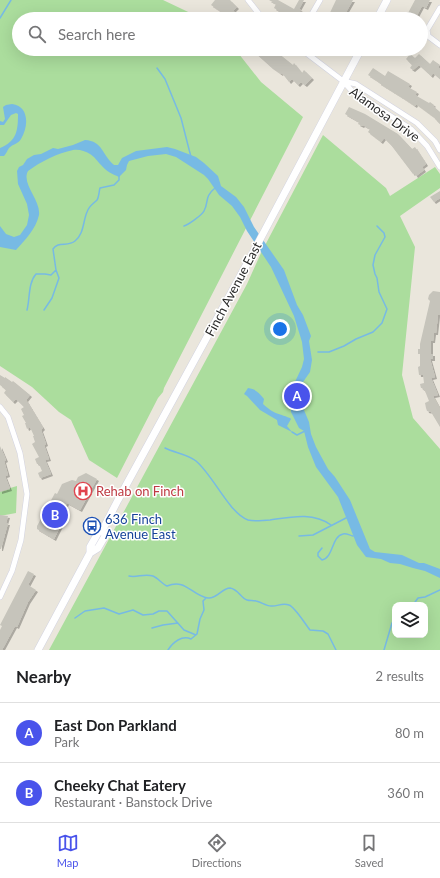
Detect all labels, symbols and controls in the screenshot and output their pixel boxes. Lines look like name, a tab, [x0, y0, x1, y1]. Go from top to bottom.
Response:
search box	[12, 12, 428, 56]
icon: search	[26, 23, 48, 45]
text: Search here	[58, 25, 135, 43]
street label: Alamosa Drive	[347, 83, 423, 145]
street label: Finch Avenue East	[201, 239, 265, 339]
your location	[270, 319, 290, 339]
pin: A	[284, 381, 310, 411]
hospital icon: Rehab on Finch	[73, 481, 93, 501]
place label: Rehab on Finch	[96, 483, 184, 499]
pin: B	[42, 500, 68, 530]
place label: 636 Finch Avenue East	[105, 511, 176, 542]
bus stop icon: 636 Finch Avenue East	[82, 516, 102, 536]
map controls	[392, 602, 428, 638]
button: layers	[392, 602, 428, 638]
text: Nearby	[16, 666, 71, 687]
text: 2 results	[376, 668, 424, 684]
text: East Don Parkland	[54, 716, 177, 734]
text: A	[24, 725, 34, 741]
text: 80 m	[395, 725, 424, 741]
text: Park	[54, 734, 79, 750]
text: Cheeky Chat Eatery	[54, 776, 186, 794]
text: B	[25, 785, 33, 801]
text: 360 m	[387, 785, 424, 801]
text: Restaurant · Banstock Drive	[54, 794, 212, 810]
tab: Map	[57, 832, 79, 869]
tab: Directions	[192, 832, 241, 869]
tab: Saved	[355, 832, 383, 869]

